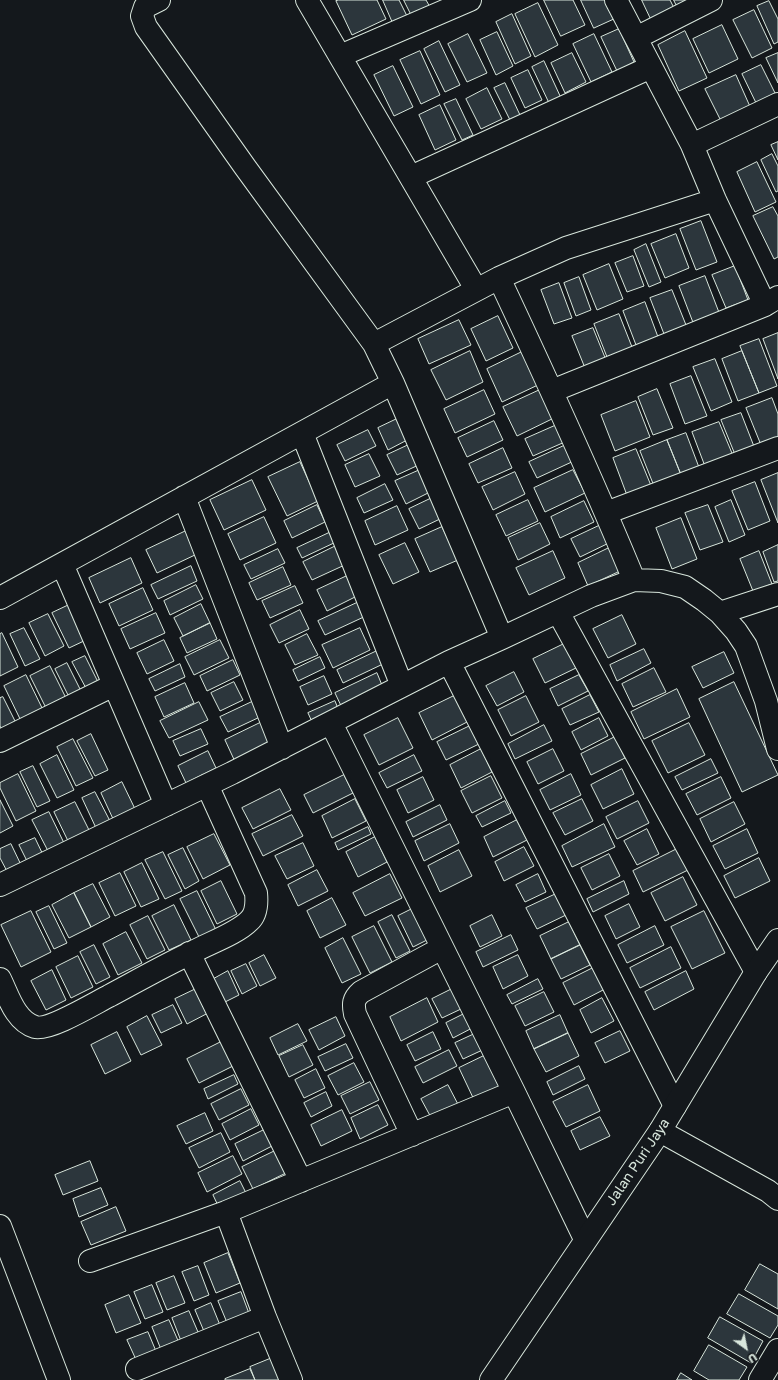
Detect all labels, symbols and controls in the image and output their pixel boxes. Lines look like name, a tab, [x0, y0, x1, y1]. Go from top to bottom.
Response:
street label: Jalan Puri Jaya	[603, 1115, 673, 1209]
north arrow	[726, 1328, 766, 1368]
text: U	[746, 1351, 760, 1366]

